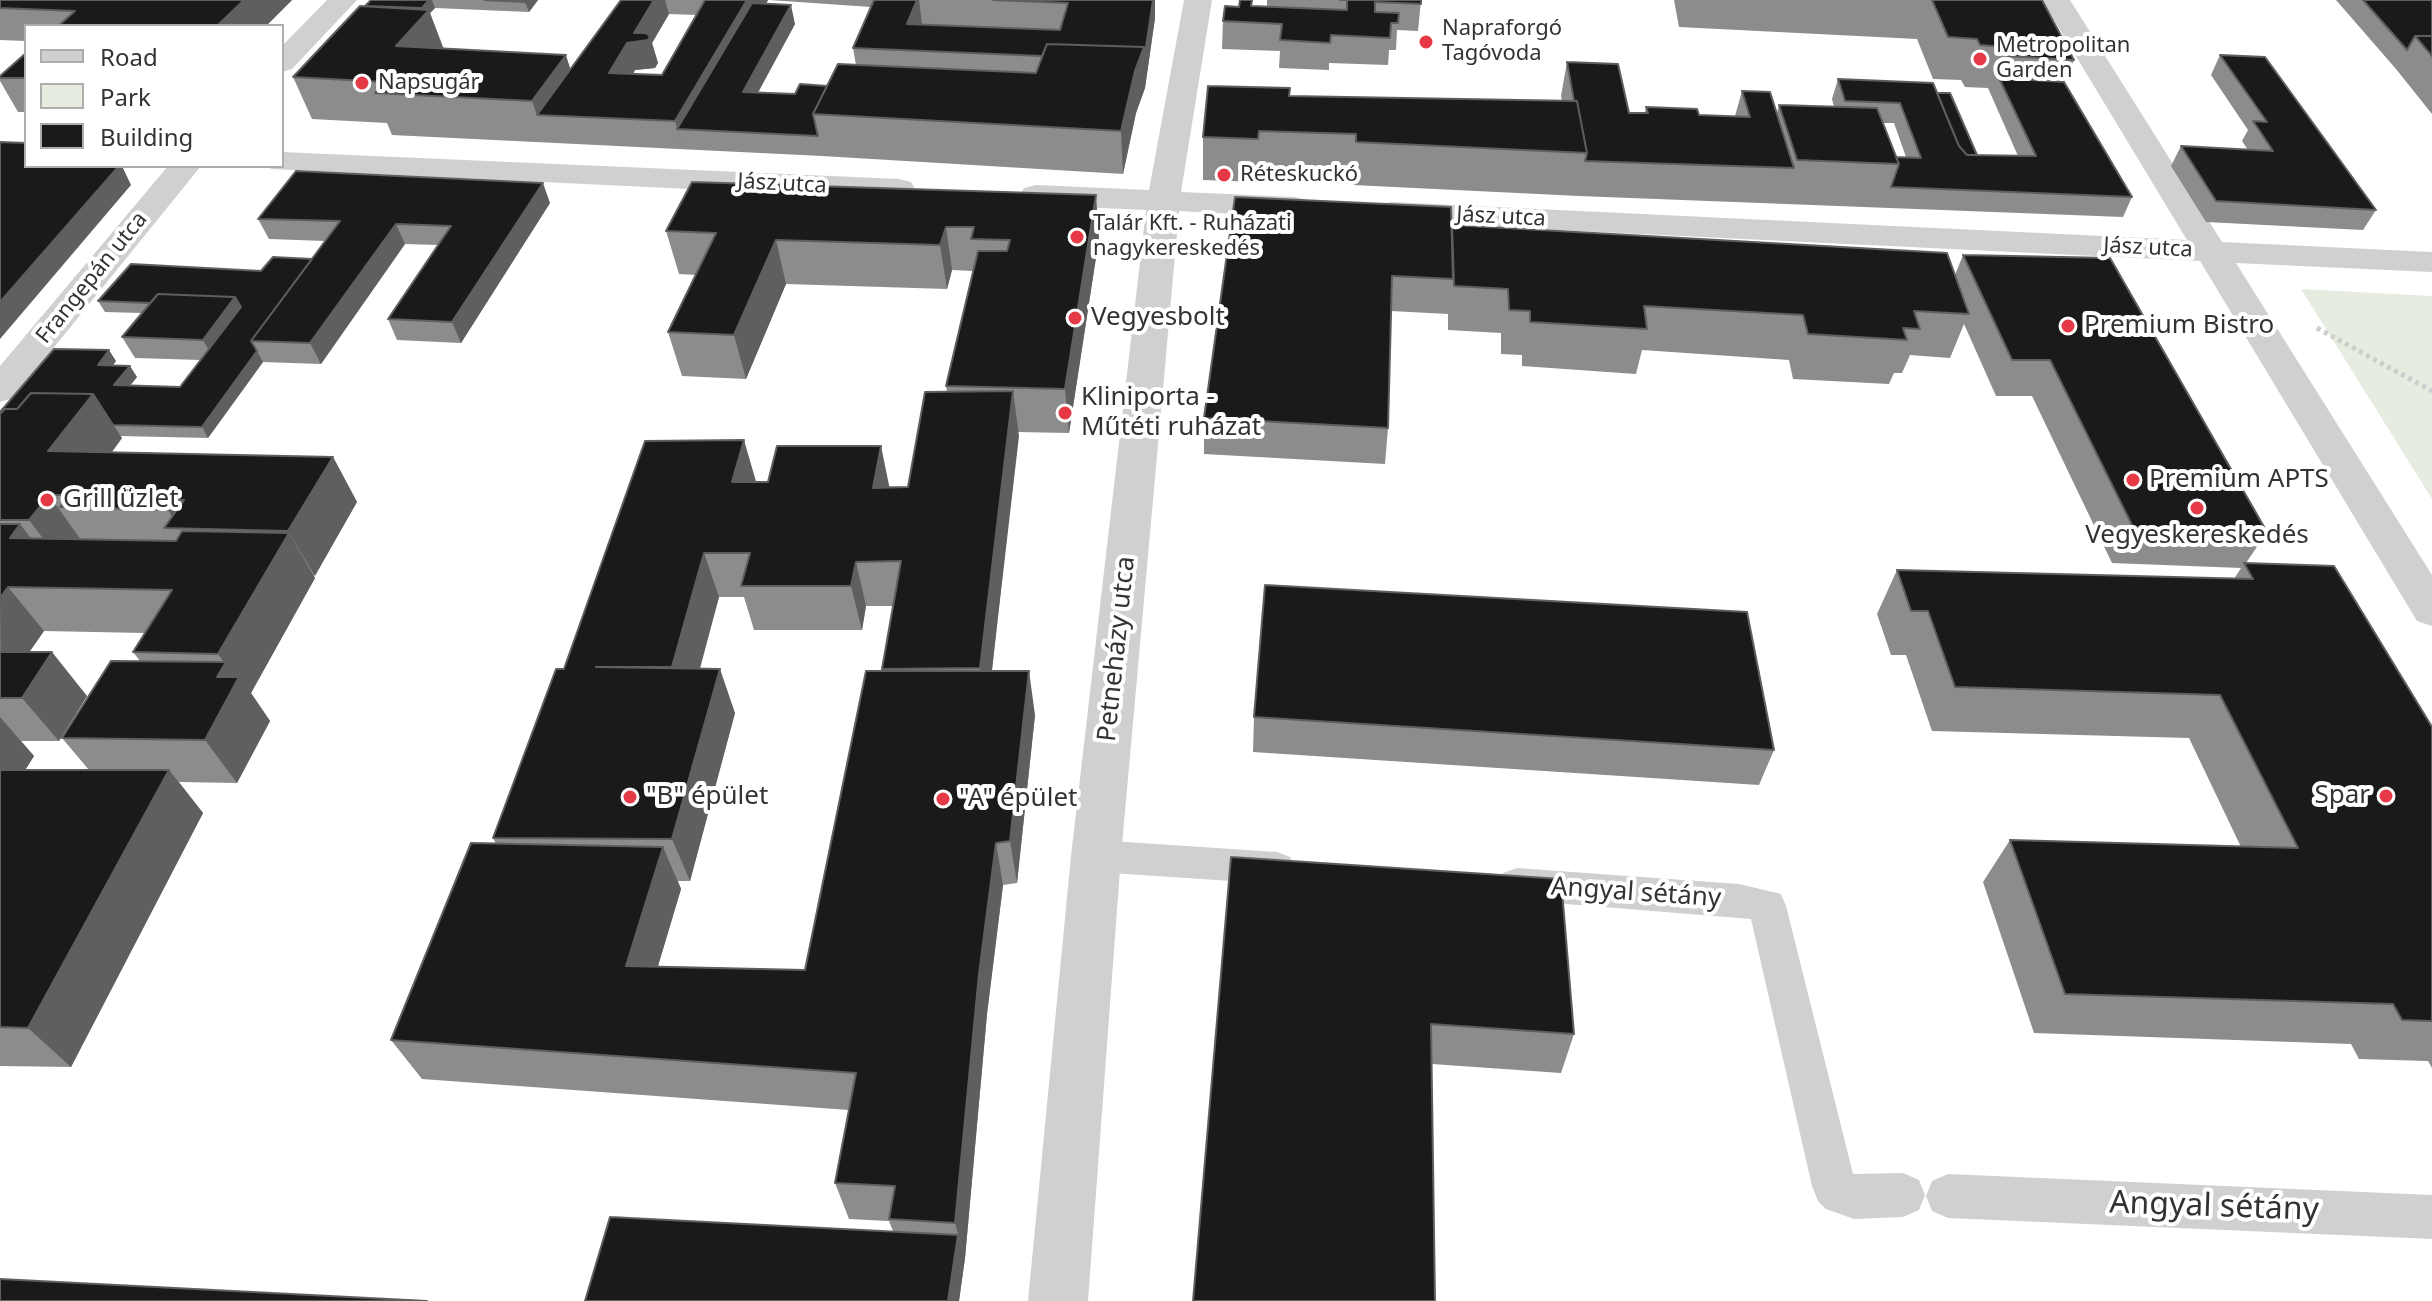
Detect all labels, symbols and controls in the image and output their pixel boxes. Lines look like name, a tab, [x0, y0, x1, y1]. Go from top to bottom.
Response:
place label: Napraforgó Tagóvoda	[1442, 16, 1562, 68]
legend	[24, 24, 284, 168]
marker: Napraforgó Tagóvoda	[1417, 33, 1435, 51]
place label: Metropolitan Garden	[1996, 33, 2130, 84]
text: Road	[100, 40, 158, 73]
marker: Metropolitan Garden	[1971, 50, 1989, 68]
place label: Napsugár	[378, 70, 480, 96]
marker: Napsugár	[353, 74, 371, 92]
text: Park	[100, 80, 151, 113]
text: Building	[100, 120, 193, 153]
place label: Réteskuckó	[1240, 162, 1358, 188]
marker: Réteskuckó	[1215, 166, 1233, 184]
street label: Jász utca	[737, 168, 827, 200]
street label: Jász utca	[1456, 201, 1546, 233]
street label: Frangepán utca	[31, 207, 153, 349]
place label: Talár Kft. - Ruházati nagykereskedés	[1093, 211, 1292, 262]
marker: Talár Kft. - Ruházati nagykereskedés	[1068, 228, 1086, 246]
street label: Jász utca	[2103, 232, 2193, 264]
place label: Vegyesbolt	[1091, 302, 1225, 334]
marker: Vegyesbolt	[1066, 309, 1084, 327]
place label: Premium Bistro	[2084, 310, 2274, 342]
marker: Premium Bistro	[2059, 317, 2077, 335]
place label: Kliniporta - Műtéti ruházat	[1081, 382, 1261, 444]
marker: Kliniporta - Műtéti ruházat	[1056, 404, 1074, 422]
place label: Premium APTS	[2149, 464, 2329, 496]
marker: Premium APTS	[2124, 471, 2142, 489]
place label: Grill üzlet	[63, 484, 179, 516]
marker: Grill üzlet	[38, 491, 56, 509]
marker: Vegyeskereskedés	[2188, 499, 2206, 517]
place label: Vegyeskereskedés	[2085, 520, 2309, 552]
street label: Petneházy utca	[1092, 555, 1142, 743]
place label: Spar	[2314, 780, 2370, 812]
place label: "B" épület	[646, 781, 768, 813]
place label: "A" épület	[959, 783, 1077, 815]
marker: Spar	[2377, 787, 2395, 805]
marker: "B" épület	[621, 788, 639, 806]
marker: "A" épület	[934, 790, 952, 808]
street label: Angyal sétány	[1550, 871, 1722, 915]
street label: Angyal sétány	[2109, 1184, 2319, 1230]

